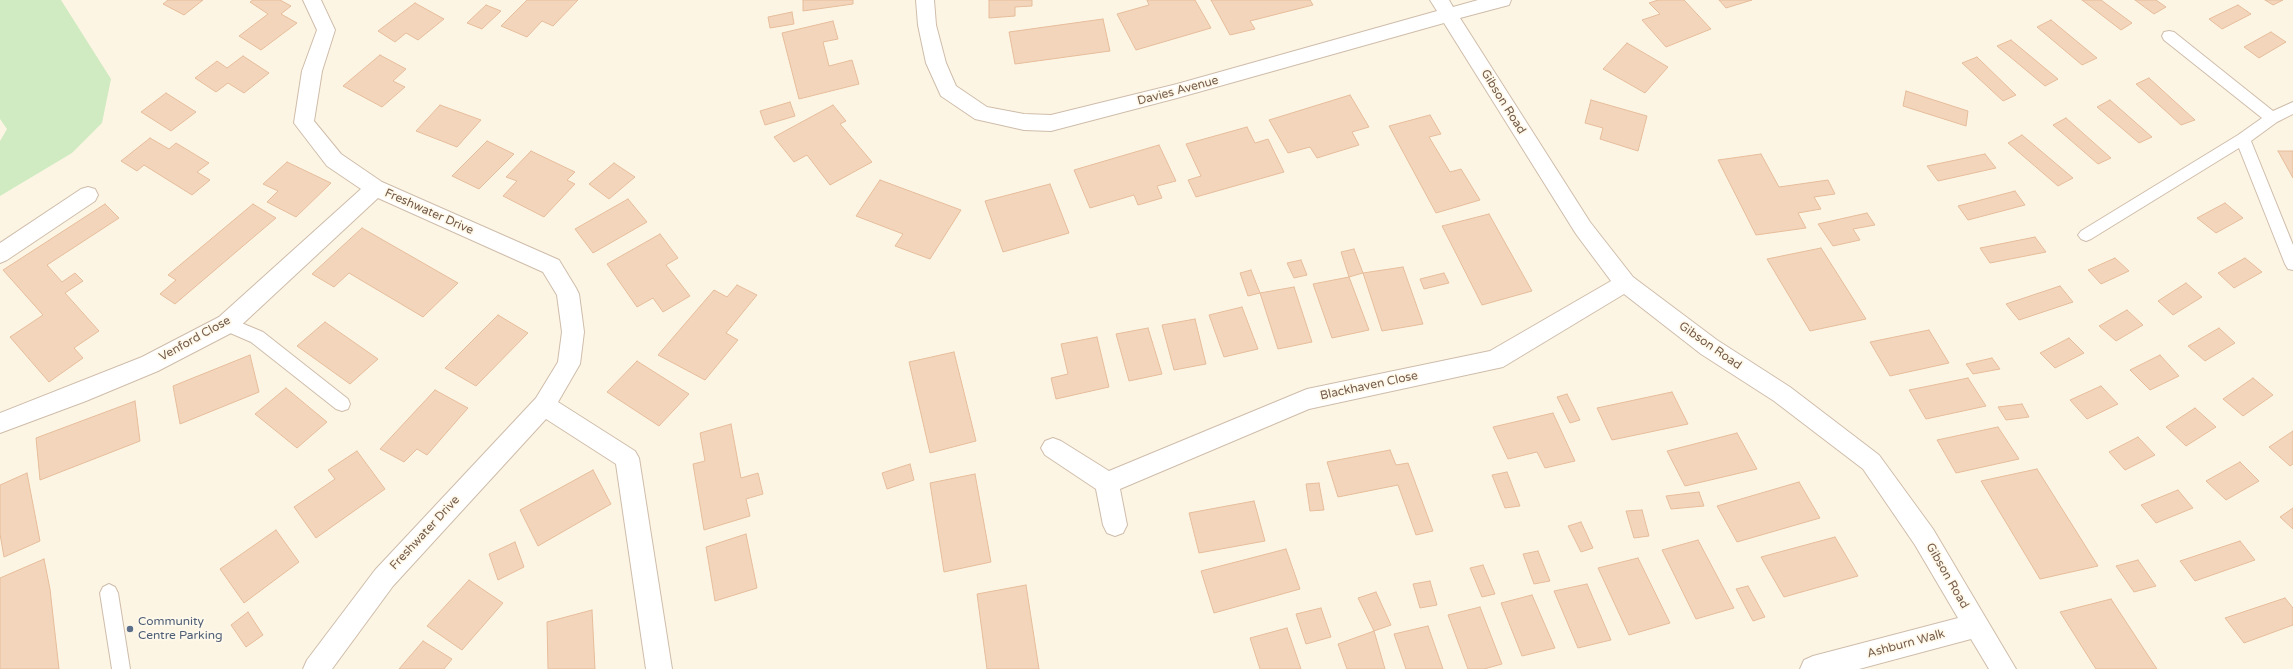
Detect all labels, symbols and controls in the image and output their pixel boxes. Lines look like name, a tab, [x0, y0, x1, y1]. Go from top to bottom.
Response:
street label: Gibson Road	[1477, 67, 1529, 137]
street label: Davies Avenue	[1136, 73, 1220, 109]
street label: Freshwater Drive	[382, 186, 476, 238]
street label: Venford Close	[157, 313, 233, 365]
street label: Gibson Road	[1676, 319, 1744, 373]
street label: Blackhaven Close	[1319, 369, 1419, 403]
street label: Freshwater Drive	[387, 493, 463, 573]
street label: Gibson Road	[1922, 541, 1972, 611]
place label: Community Centre Parking	[138, 615, 223, 643]
marker: Community Centre Parking	[125, 624, 135, 634]
street label: Ashburn Walk	[1866, 627, 1946, 661]

